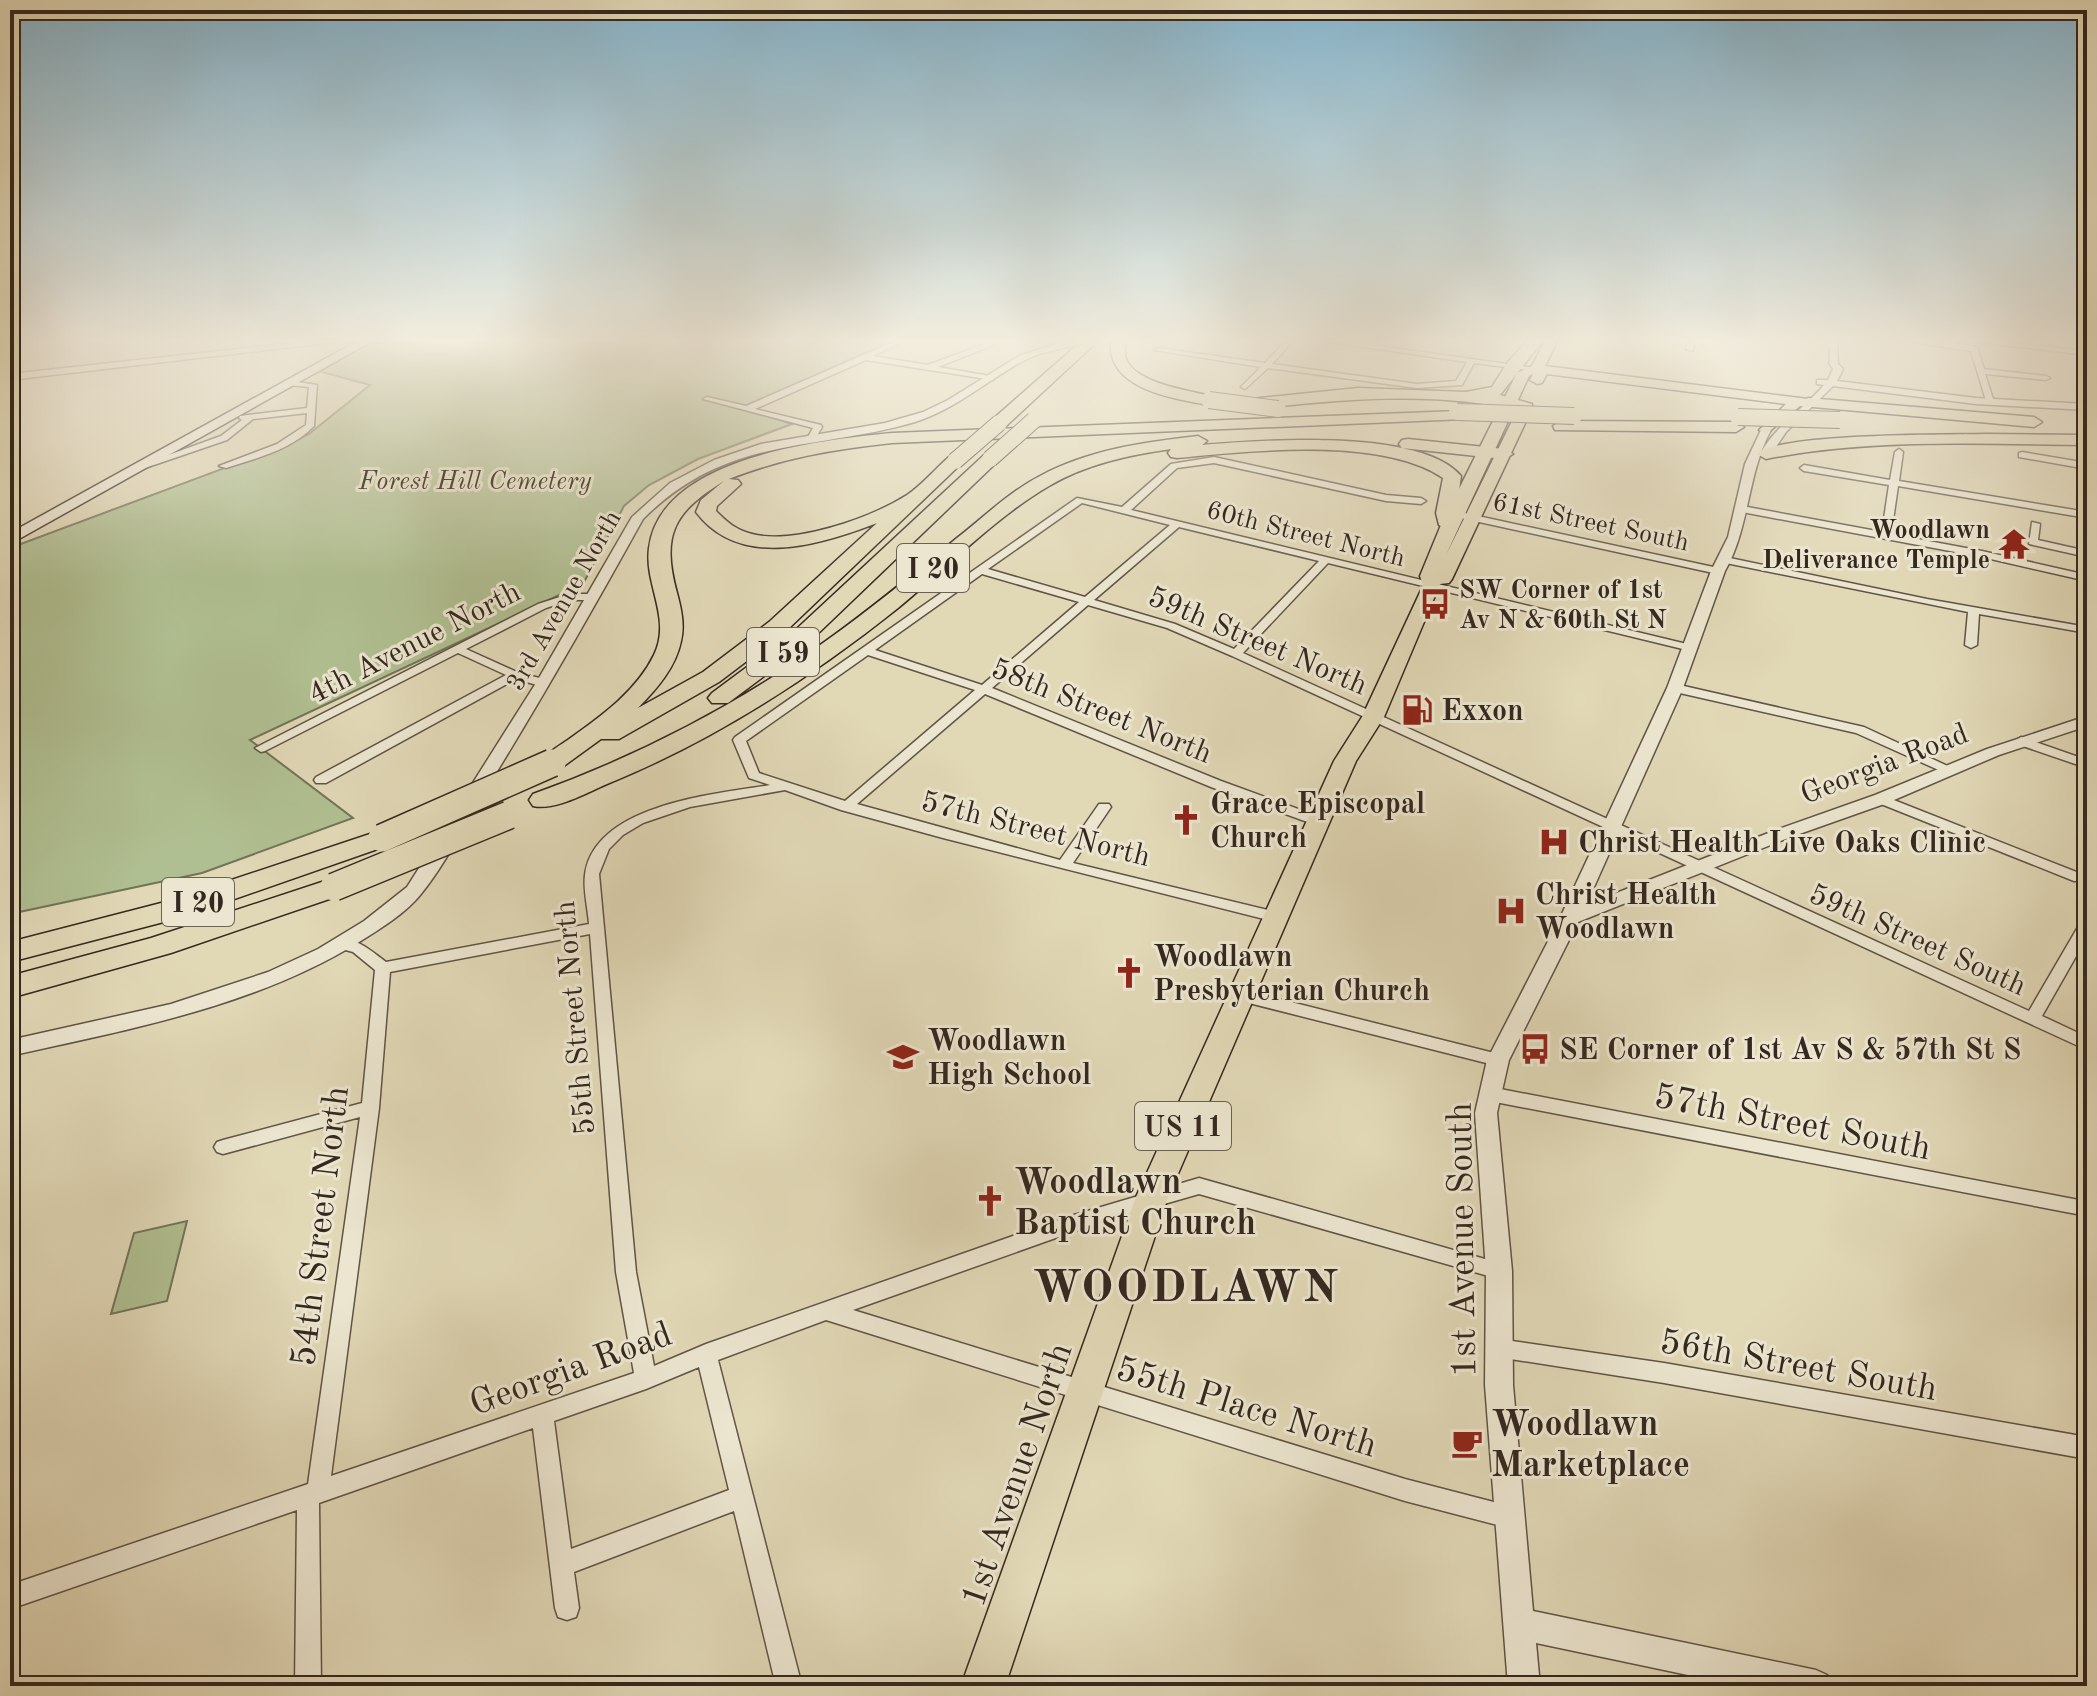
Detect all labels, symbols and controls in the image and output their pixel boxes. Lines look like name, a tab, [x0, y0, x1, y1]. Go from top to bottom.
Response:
park label: Forest Hill Cemetery	[357, 469, 592, 495]
street label: 61st Street South	[1490, 489, 1691, 556]
street label: 60th Street North	[1204, 498, 1407, 572]
street label: 3rd Avenue North	[503, 506, 627, 696]
place label: Woodlawn Deliverance Temple	[1762, 518, 1990, 574]
temple icon: Woodlawn Deliverance Temple	[1997, 527, 2031, 561]
road number: I 20	[897, 544, 969, 592]
street label: 4th Avenue North	[304, 577, 526, 710]
place label: SW Corner of 1st Av N & 60th St N	[1459, 578, 1667, 634]
street label: 59th Street North	[1143, 582, 1371, 702]
bus stop icon: SW Corner of 1st Av N & 60th St N	[1418, 587, 1452, 621]
road number: I 59	[747, 628, 819, 676]
street label: 58th Street North	[987, 654, 1216, 770]
fuel station icon: Exxon	[1400, 693, 1434, 727]
place label: Exxon	[1441, 697, 1524, 727]
street label: Georgia Road	[1797, 719, 1973, 811]
street label: 57th Street North	[918, 787, 1153, 873]
place label: Grace Episcopal Church	[1210, 790, 1425, 854]
church icon: Grace Episcopal Church	[1169, 803, 1203, 837]
hospital icon: Christ Health Live Oaks Clinic	[1537, 825, 1571, 859]
place label: Christ Health Live Oaks Clinic	[1578, 829, 1986, 859]
road number: I 20	[162, 878, 234, 926]
street label: 59th Street South	[1804, 879, 2030, 1002]
place label: Christ Health Woodlawn	[1535, 881, 1717, 945]
hospital icon: Christ Health Woodlawn	[1494, 894, 1528, 928]
street label: 55th Street North	[551, 899, 601, 1136]
place label: Woodlawn Presbyterian Church	[1153, 943, 1430, 1007]
church icon: Woodlawn Presbyterian Church	[1112, 956, 1146, 990]
place label: Woodlawn High School	[927, 1027, 1091, 1091]
bus stop icon: SE Corner of 1st Av S & 57th St S	[1518, 1032, 1552, 1066]
place label: SE Corner of 1st Av S & 57th St S	[1559, 1036, 2021, 1066]
school or university icon: Woodlawn High School	[886, 1040, 920, 1074]
street label: 57th Street South	[1651, 1079, 1934, 1168]
street label: 54th Street North	[287, 1084, 357, 1369]
road number: US 11	[1135, 1102, 1231, 1150]
street label: 1st Avenue South	[1444, 1102, 1484, 1378]
place label: Woodlawn Baptist Church	[1014, 1166, 1256, 1243]
church icon: Woodlawn Baptist Church	[973, 1184, 1007, 1218]
district label: WOODLAWN	[1032, 1266, 1340, 1312]
street label: Georgia Road	[465, 1318, 677, 1424]
street label: 56th Street South	[1657, 1325, 1940, 1409]
street label: 1st Avenue North	[957, 1339, 1081, 1612]
street label: 55th Place North	[1111, 1352, 1381, 1466]
place label: Woodlawn Marketplace	[1491, 1408, 1690, 1485]
cafe icon: Woodlawn Marketplace	[1450, 1426, 1484, 1460]

